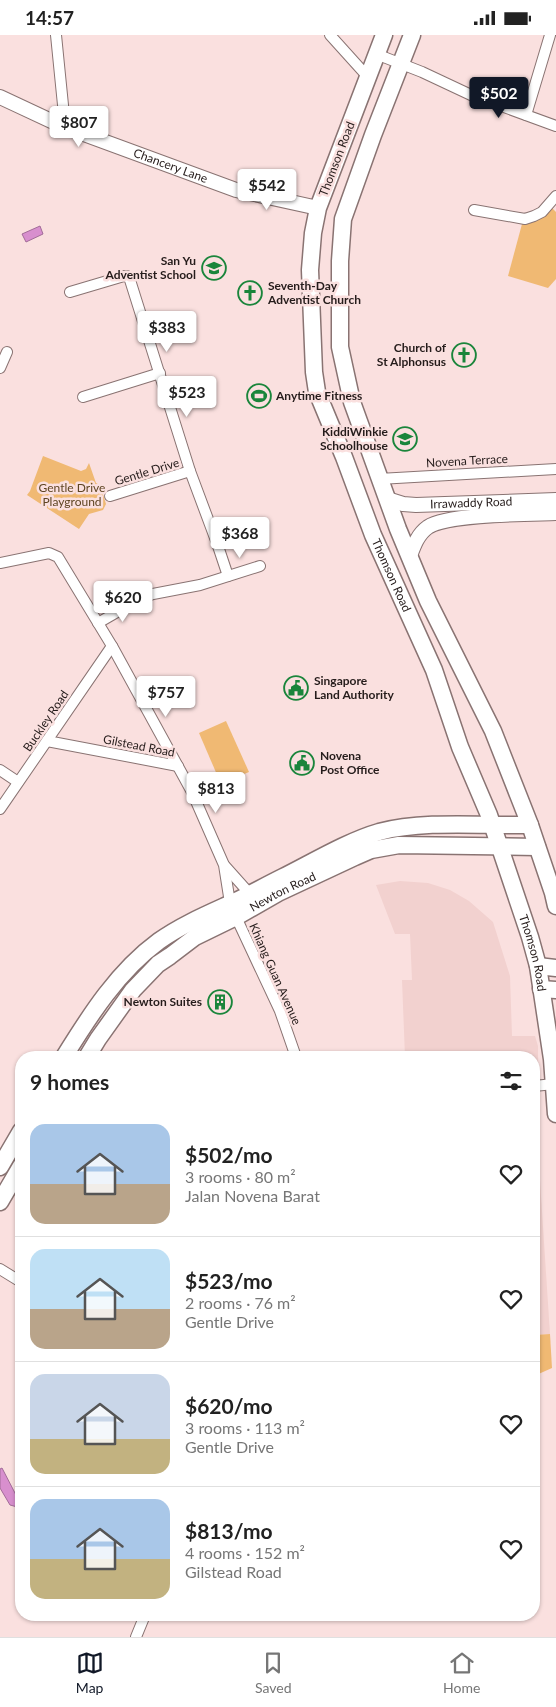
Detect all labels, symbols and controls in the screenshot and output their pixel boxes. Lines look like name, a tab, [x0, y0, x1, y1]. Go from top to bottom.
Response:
text: 14:57	[25, 6, 74, 29]
pin: $502	[469, 77, 529, 119]
text: $502	[480, 83, 518, 102]
pin: $807	[49, 105, 109, 148]
text: $807	[60, 112, 98, 131]
street label: Thomson Road	[315, 119, 358, 198]
street label: Chancery Lane	[131, 145, 210, 186]
pin: $542	[237, 169, 297, 211]
text: $542	[248, 175, 286, 194]
place label: San Yu Adventist School	[104, 253, 196, 282]
school or university icon: San Yu Adventist School	[201, 255, 227, 281]
place label: Seventh-Day Adventist Church	[267, 278, 361, 307]
church icon: Seventh-Day Adventist Church	[237, 280, 263, 306]
pin: $383	[137, 311, 197, 353]
text: $383	[148, 317, 186, 336]
place label: Church of St Alphonsus	[377, 340, 447, 369]
church icon: Church of St Alphonsus	[451, 342, 477, 368]
pin: $523	[157, 375, 217, 418]
text: $523	[168, 382, 206, 401]
sports icon: Anytime Fitness	[246, 383, 272, 409]
place label: Anytime Fitness	[275, 388, 362, 403]
place label: KiddiWinkie Schoolhouse	[320, 424, 389, 453]
school or university icon: KiddiWinkie Schoolhouse	[392, 426, 418, 452]
street label: Novena Terrace	[426, 451, 508, 470]
street label: Gentle Drive	[113, 455, 181, 488]
park label: Gentle Drive Playground	[39, 480, 105, 509]
street label: Irrawaddy Road	[430, 494, 513, 511]
pin: $368	[210, 517, 270, 559]
text: $368	[221, 523, 259, 542]
street label: Thomson Road	[369, 536, 415, 614]
pin: $620	[93, 581, 153, 623]
text: $620	[104, 587, 142, 606]
place label: Singapore Land Authority	[314, 673, 394, 702]
pin: $757	[136, 675, 196, 718]
public building icon: Singapore Land Authority	[283, 675, 309, 701]
text: $757	[147, 682, 185, 701]
street label: Buckley Road	[20, 687, 72, 754]
street label: Gilstead Road	[102, 731, 176, 760]
place label: Novena Post Office	[320, 748, 380, 777]
public building icon: Novena Post Office	[289, 750, 315, 776]
pin: $813	[186, 771, 246, 814]
text: $813	[197, 778, 235, 797]
street label: Newton Road	[247, 868, 318, 915]
street label: Thomson Road	[516, 913, 550, 992]
street label: Khiang Guan Avenue	[246, 921, 305, 1027]
building icon: Newton Suites	[207, 989, 233, 1015]
place label: Newton Suites	[124, 994, 202, 1009]
icon: filters	[497, 1067, 525, 1095]
text: 9 homes	[30, 1069, 109, 1094]
text: $502/mo	[185, 1142, 273, 1167]
icon: home	[70, 1144, 130, 1204]
icon: heart	[497, 1160, 525, 1188]
text: 3 rooms · 80 m²	[185, 1167, 296, 1186]
text: Jalan Novena Barat	[185, 1186, 320, 1205]
text: $523/mo	[185, 1268, 273, 1293]
icon: home	[70, 1269, 130, 1329]
icon: heart	[497, 1285, 525, 1313]
text: 2 rooms · 76 m²	[185, 1293, 296, 1312]
text: Gentle Drive	[185, 1312, 274, 1331]
text: $620/mo	[185, 1393, 273, 1418]
icon: home	[70, 1394, 130, 1454]
icon: heart	[497, 1410, 525, 1438]
text: 3 rooms · 113 m²	[185, 1418, 305, 1437]
text: Gentle Drive	[185, 1437, 274, 1456]
text: $813/mo	[185, 1518, 273, 1543]
icon: home	[70, 1519, 130, 1579]
icon: heart	[497, 1535, 525, 1563]
text: 4 rooms · 152 m²	[185, 1543, 305, 1562]
text: Gilstead Road	[185, 1562, 282, 1581]
tab: Map	[76, 1649, 104, 1696]
tab: Saved	[255, 1649, 292, 1696]
tab: Home	[443, 1649, 480, 1696]

